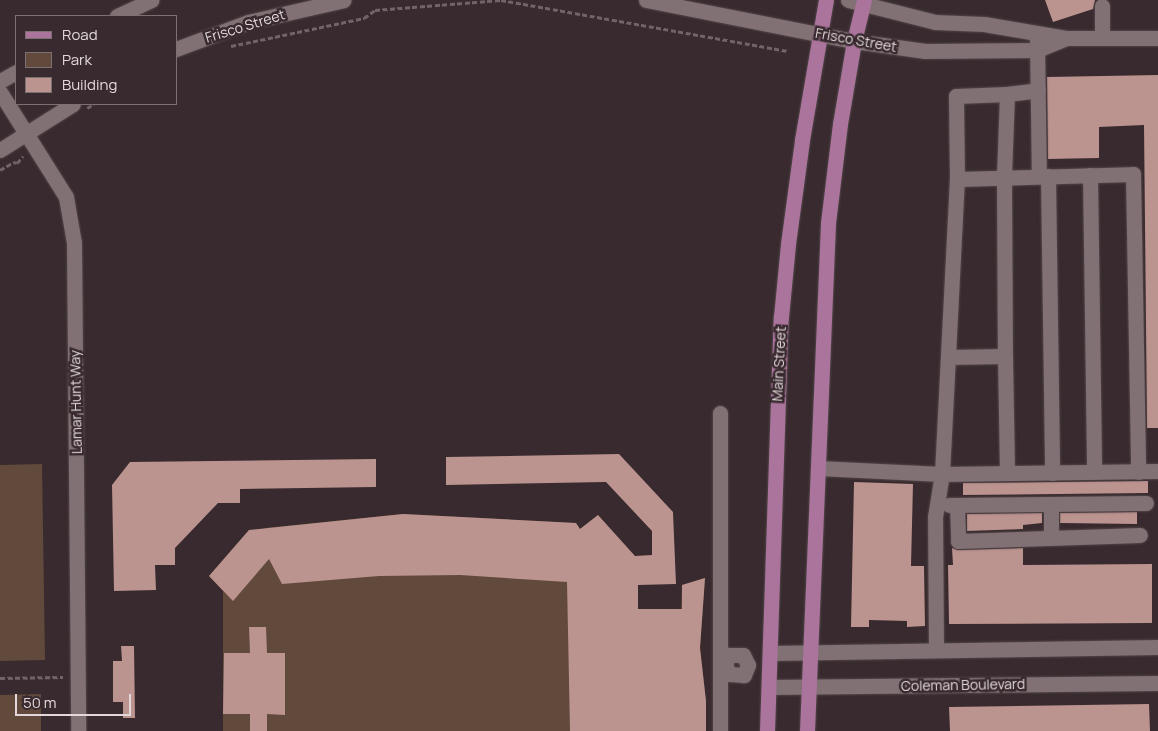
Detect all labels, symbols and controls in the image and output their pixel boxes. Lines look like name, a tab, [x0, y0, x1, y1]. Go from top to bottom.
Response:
street label: Frisco Street	[203, 6, 287, 46]
legend	[15, 15, 178, 105]
text: Road	[62, 24, 98, 45]
street label: Frisco Street	[814, 25, 898, 55]
text: Park	[62, 49, 92, 70]
text: Building	[62, 74, 117, 95]
street label: Main Street	[769, 326, 789, 402]
street label: Lamar Hunt Way	[67, 350, 85, 454]
street label: Coleman Boulevard	[901, 676, 1025, 694]
scale bar	[18, 684, 134, 716]
text: 50 m	[23, 692, 57, 713]

